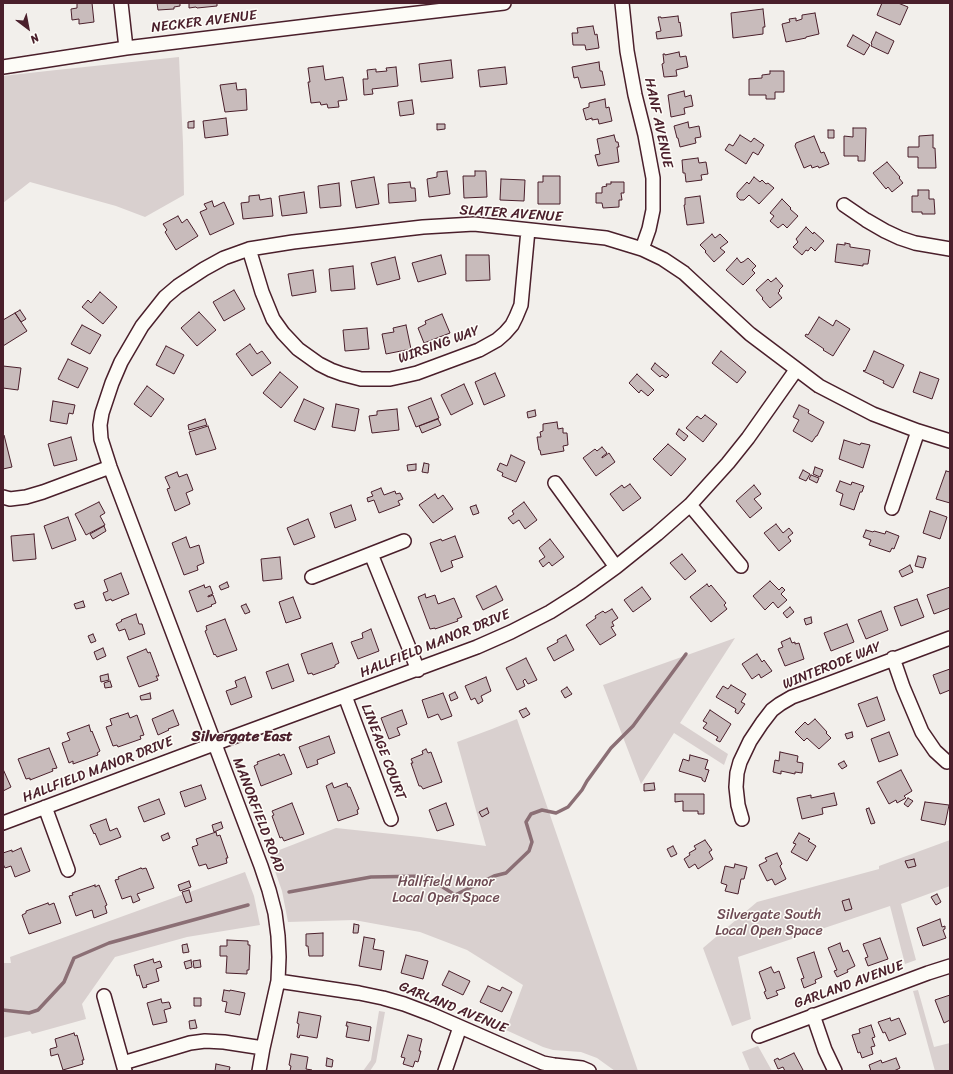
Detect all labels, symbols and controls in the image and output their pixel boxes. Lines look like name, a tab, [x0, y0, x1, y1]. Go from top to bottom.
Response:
street label: NECKER AVENUE	[150, 7, 258, 37]
north arrow	[8, 8, 48, 48]
text: N	[26, 29, 43, 49]
street label: HANF AVENUE	[640, 76, 676, 170]
street label: SLATER AVENUE	[459, 202, 563, 226]
street label: WIRSING WAY	[396, 323, 482, 367]
street label: HALLFIELD MANOR DRIVE	[358, 606, 512, 682]
street label: WINTERODE WAY	[780, 639, 884, 693]
street label: LINEAGE COURT	[357, 702, 409, 802]
district label: Silvergate East	[191, 728, 293, 746]
street label: HALLFIELD MANOR DRIVE	[20, 733, 176, 807]
street label: MANORFIELD ROAD	[228, 755, 288, 875]
park label: Hallfield Manor Local Open Space	[392, 874, 500, 906]
park label: Silvergate South Local Open Space	[715, 907, 823, 940]
street label: GARLAND AVENUE	[792, 957, 906, 1013]
street label: GARLAND AVENUE	[396, 979, 510, 1037]

